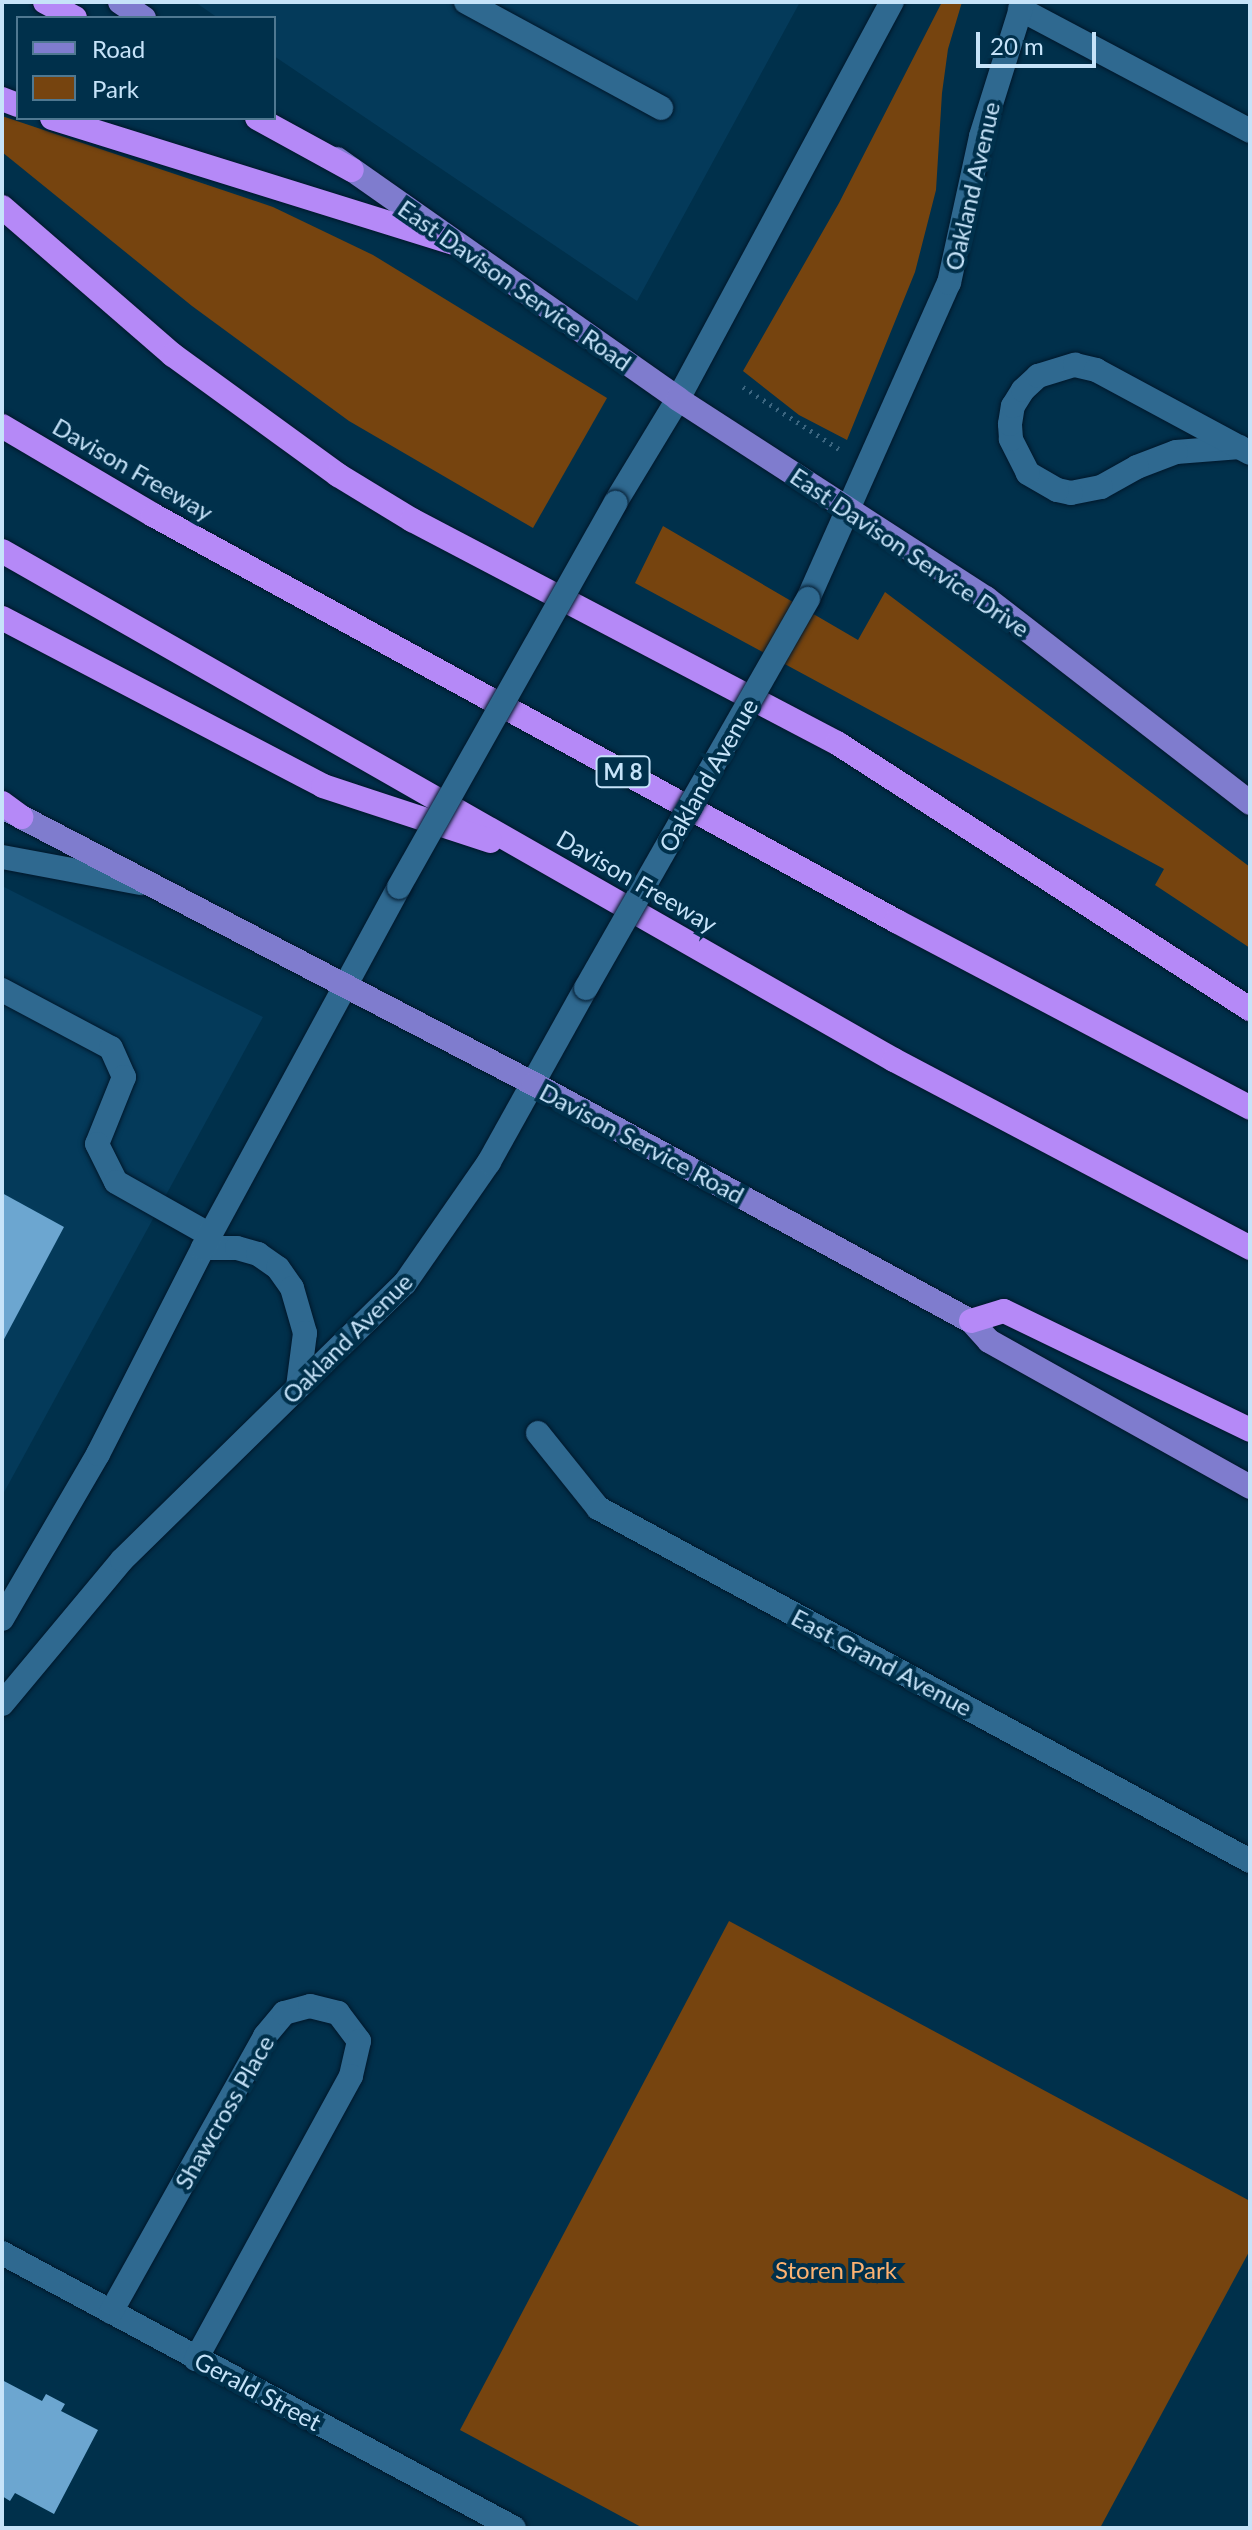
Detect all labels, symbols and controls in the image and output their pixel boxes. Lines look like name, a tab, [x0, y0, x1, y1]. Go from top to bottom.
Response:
legend	[16, 16, 276, 120]
scale bar	[980, 16, 1100, 66]
text: 20 m	[990, 31, 1044, 60]
text: Road	[92, 34, 145, 63]
text: Park	[92, 74, 139, 103]
street label: Oakland Avenue	[939, 98, 1005, 274]
street label: East Davison Service Road	[393, 194, 637, 376]
street label: Davison Freeway	[48, 412, 218, 526]
street label: East Davison Service Drive	[785, 461, 1035, 643]
street label: Oakland Avenue	[652, 693, 764, 857]
road number: M 8	[595, 754, 651, 790]
street label: Davison Freeway	[552, 824, 722, 938]
street label: Davison Service Road	[535, 1077, 749, 1209]
street label: Oakland Avenue	[276, 1267, 418, 1409]
street label: East Grand Avenue	[786, 1602, 978, 1722]
street label: Shawcross Place	[168, 2030, 280, 2194]
park label: Storen Park	[775, 2256, 897, 2284]
street label: Gerald Street	[190, 2346, 326, 2436]

